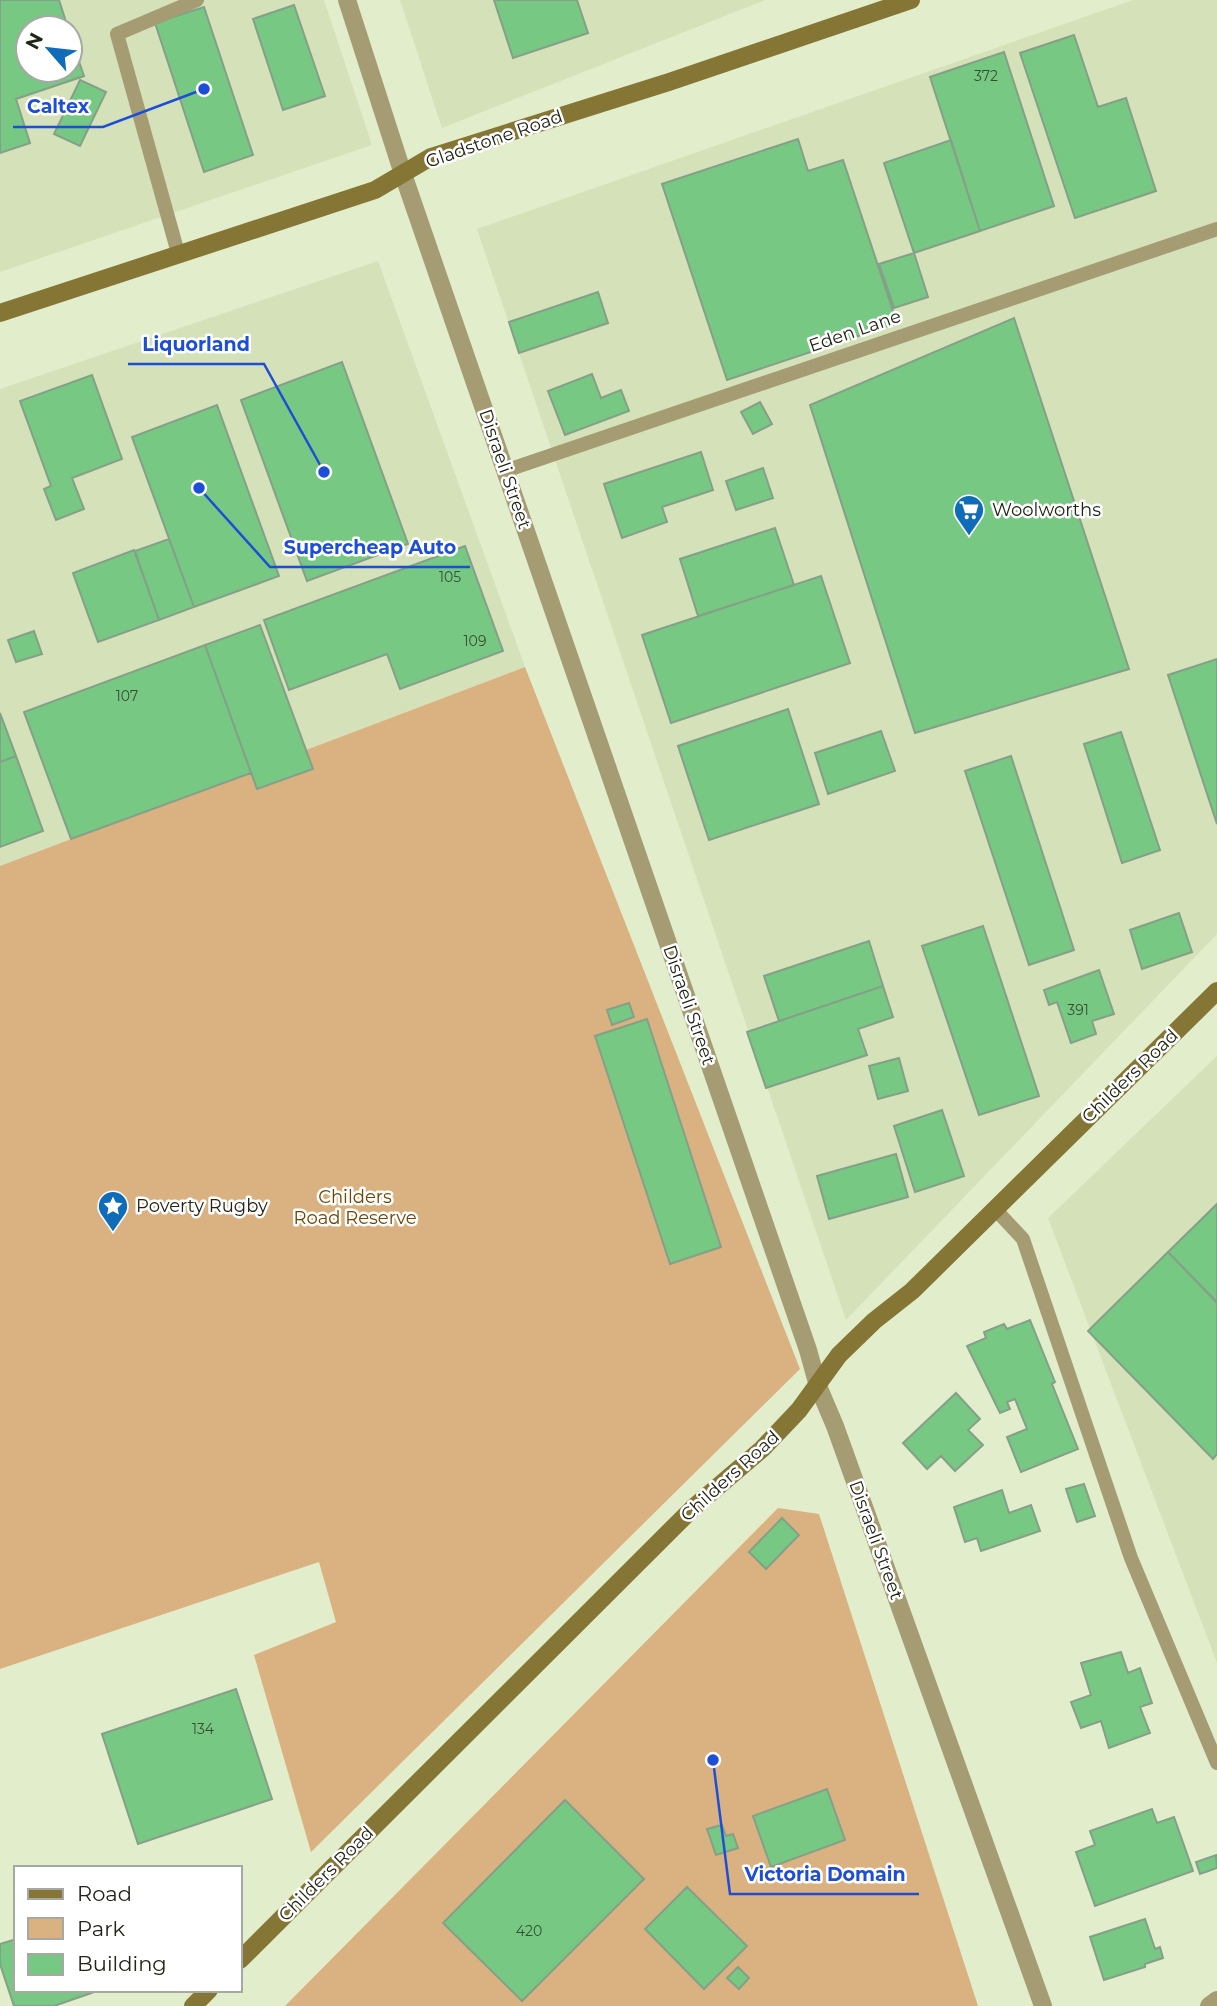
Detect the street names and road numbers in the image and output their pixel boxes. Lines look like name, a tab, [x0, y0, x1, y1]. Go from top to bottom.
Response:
street label: Gladstone Road	[423, 105, 565, 173]
street label: Eden Lane	[806, 305, 904, 357]
street label: Disraeli Street	[474, 406, 536, 532]
street label: Disraeli Street	[658, 942, 720, 1068]
street label: Childers Road	[1077, 1025, 1183, 1127]
street label: Childers Road	[676, 1426, 784, 1526]
street label: Disraeli Street	[844, 1477, 908, 1603]
street label: Childers Road	[274, 1822, 378, 1926]

